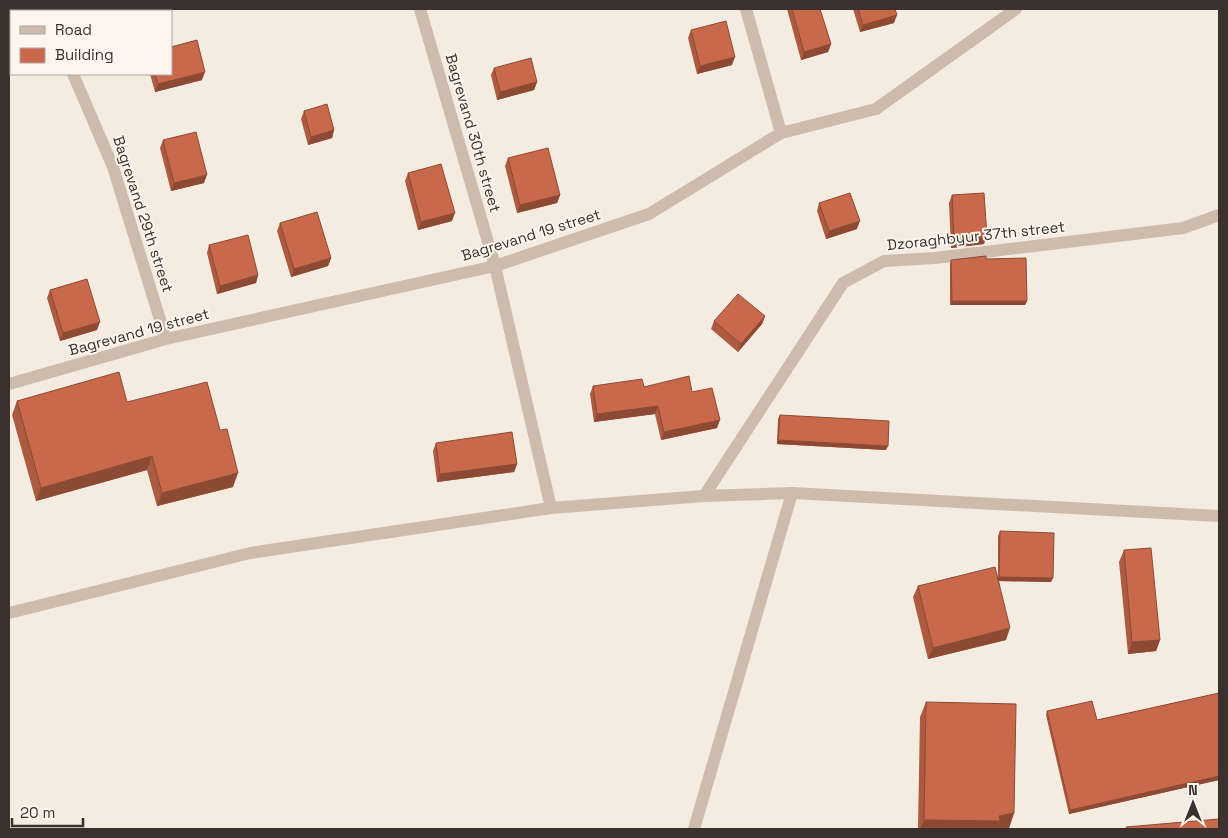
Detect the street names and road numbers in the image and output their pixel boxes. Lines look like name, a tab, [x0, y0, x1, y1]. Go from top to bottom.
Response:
street label: Bagrevand 30th street	[442, 51, 505, 214]
street label: Bagrevand 29th street	[109, 133, 178, 295]
street label: Bagrevand 19 street	[459, 204, 603, 265]
street label: Dzoraghbyur 37th street	[886, 217, 1066, 254]
street label: Bagrevand 19 street	[66, 304, 211, 359]

